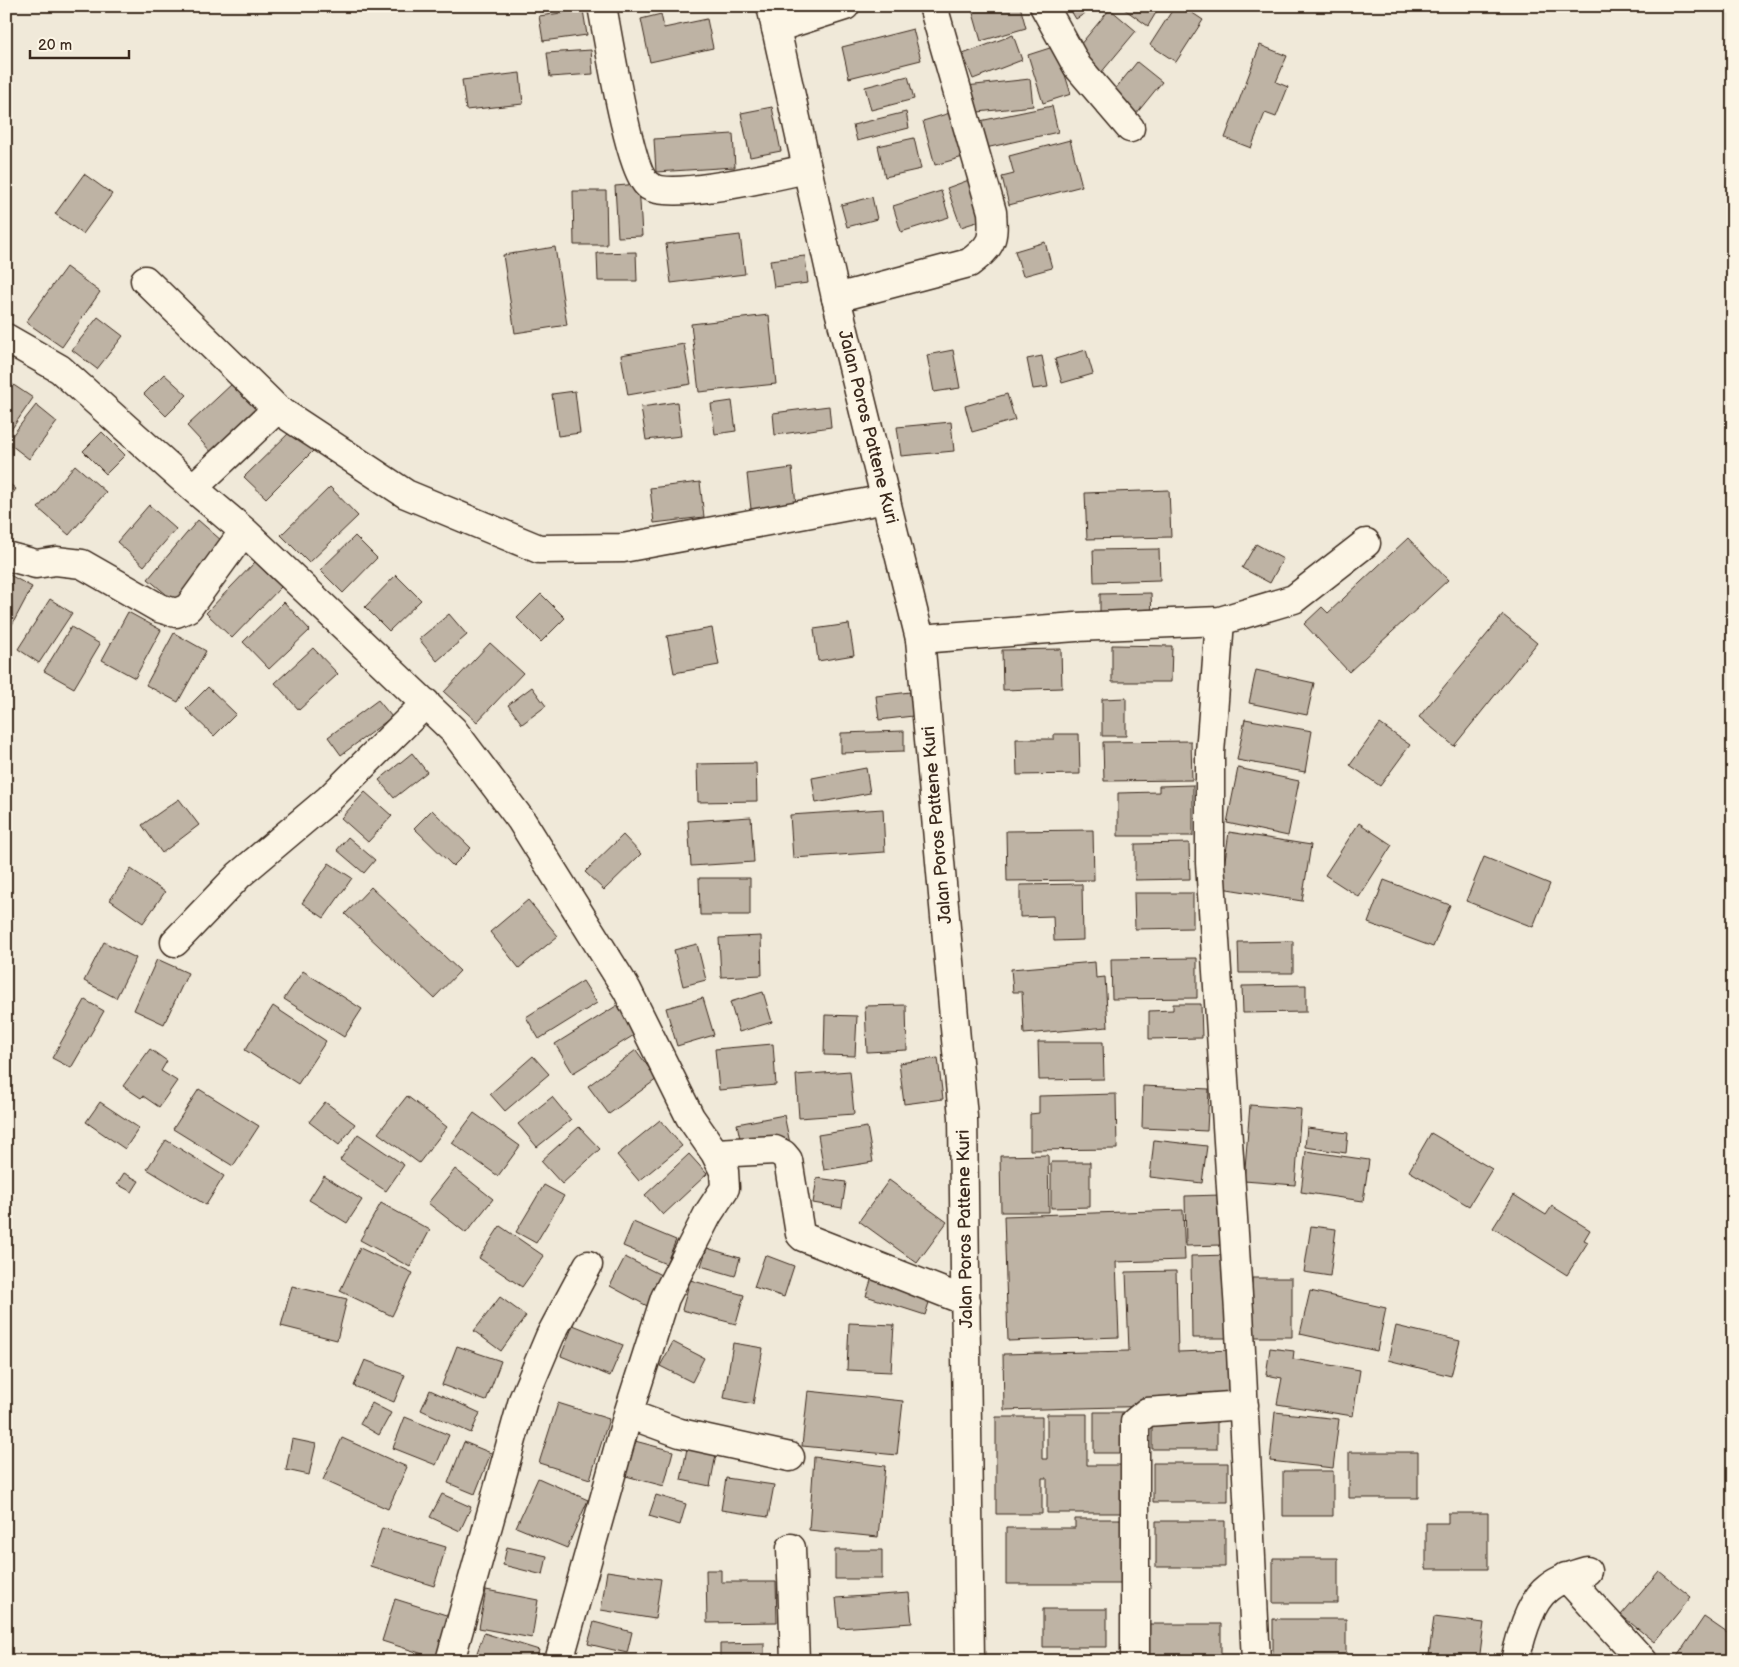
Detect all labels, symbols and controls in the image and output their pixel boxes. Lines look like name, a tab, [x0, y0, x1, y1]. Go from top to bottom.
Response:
scale bar	[30, 28, 129, 60]
text: 20 m	[38, 36, 72, 55]
street label: Jalan Poros Pattene Kuri	[834, 328, 902, 526]
street label: Jalan Poros Pattene Kuri	[918, 725, 956, 925]
street label: Jalan Poros Pattene Kuri	[953, 1129, 977, 1329]

